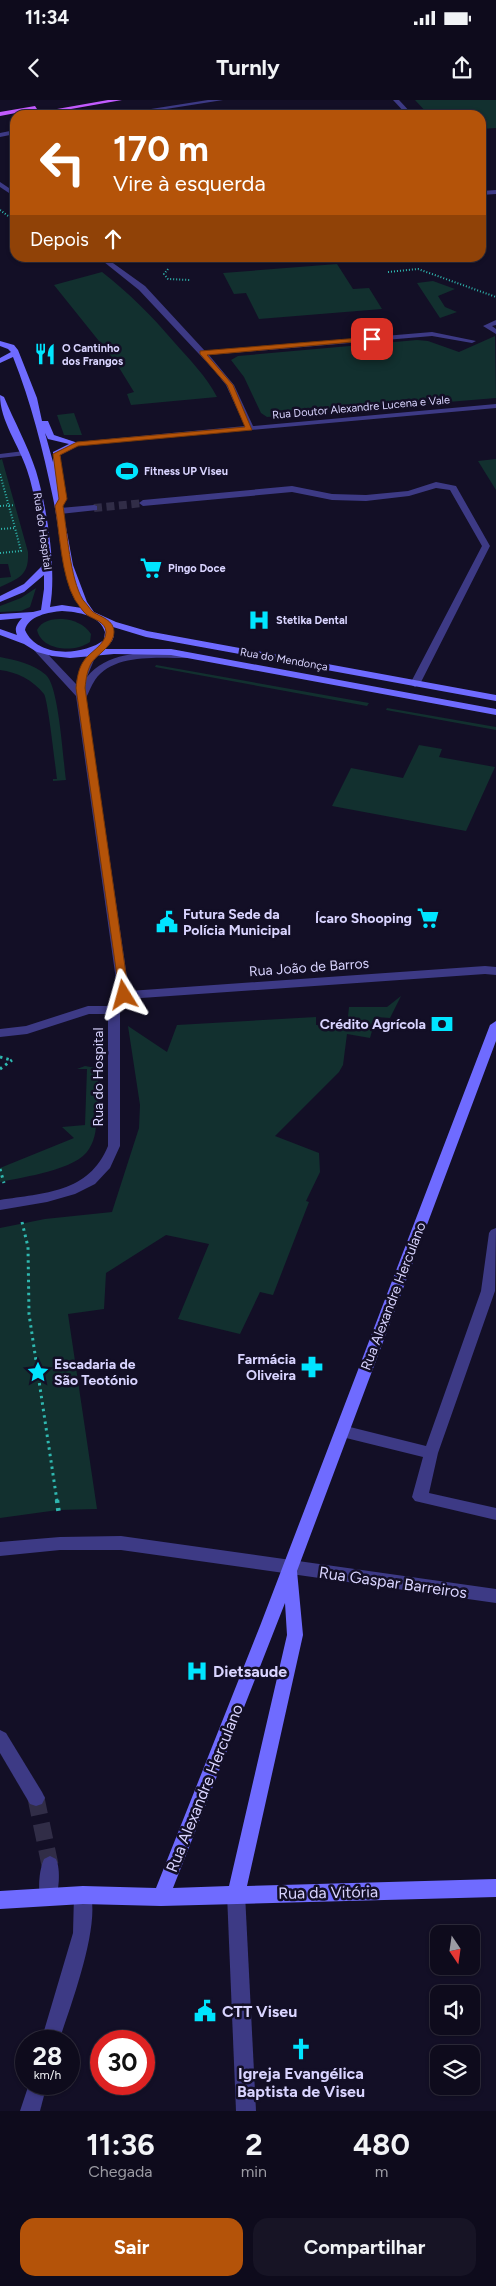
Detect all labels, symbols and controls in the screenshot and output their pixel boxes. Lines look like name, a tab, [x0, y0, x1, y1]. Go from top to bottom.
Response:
text: 11:34	[25, 6, 69, 29]
icon: back	[20, 54, 48, 82]
text: Turnly	[216, 54, 280, 81]
icon: share	[448, 54, 476, 82]
text: 170 m	[113, 128, 209, 170]
icon: left	[30, 130, 95, 195]
text: Vire à esquerda	[113, 170, 266, 197]
icon: ahead	[99, 225, 127, 253]
text: Depois	[30, 228, 89, 251]
pin	[351, 318, 393, 360]
icon: arrive	[358, 325, 386, 353]
restaurant icon: O Cantinho dos Frangos	[32, 341, 58, 367]
place label: O Cantinho dos Frangos	[62, 342, 123, 368]
street label: Rua Doutor Alexandre Lucena e Vale	[272, 393, 450, 422]
sports icon: Fitness UP Viseu	[114, 458, 140, 484]
place label: Fitness UP Viseu	[144, 465, 228, 478]
street label: Rua do Hospital	[31, 492, 54, 571]
supermarket icon: Pingo Doce	[138, 555, 164, 581]
place label: Pingo Doce	[168, 562, 226, 575]
hospital icon: Stetika Dental	[246, 607, 272, 633]
place label: Stetika Dental	[276, 614, 348, 627]
street label: Rua do Mendonça	[239, 645, 329, 674]
supermarket icon: Ícaro Shooping	[415, 905, 441, 931]
place label: Futura Sede da Polícia Municipal	[183, 906, 291, 939]
public building icon: Futura Sede da Polícia Municipal	[154, 909, 180, 935]
place label: Ícaro Shooping	[315, 910, 412, 927]
street label: Rua João de Barros	[248, 955, 370, 980]
position arrow	[97, 968, 149, 1020]
bank icon: Crédito Agrícola	[429, 1011, 455, 1037]
place label: Crédito Agrícola	[320, 1016, 426, 1033]
street label: Rua do Hospital	[90, 1027, 107, 1127]
street label: Rua Alexandre Herculano	[357, 1220, 430, 1373]
place label: Farmácia Oliveira	[237, 1351, 296, 1384]
pharmacy icon: Farmácia Oliveira	[299, 1354, 325, 1380]
place label: Escadaria de São Teotónio	[54, 1356, 138, 1389]
place icon: Escadaria de São Teotónio	[25, 1359, 51, 1385]
street label: Rua Gaspar Barreiros	[318, 1563, 468, 1602]
hospital icon: Dietsaude	[184, 1658, 210, 1684]
place label: Dietsaude	[213, 1662, 287, 1681]
street label: Rua Alexandre Herculano	[162, 1701, 247, 1875]
street label: Rua da Vitória	[278, 1882, 378, 1903]
north arrow	[430, 1925, 480, 1975]
map controls	[430, 1925, 480, 2095]
button: sound	[430, 1985, 480, 2035]
public building icon: CTT Viseu	[192, 1998, 218, 2024]
place label: CTT Viseu	[222, 2002, 297, 2021]
speed limit sign: 30	[90, 2030, 155, 2095]
church icon: Igreja Evangélica Baptista de Viseu	[288, 2036, 314, 2062]
text: 28	[33, 2041, 62, 2071]
button: layers	[430, 2045, 480, 2095]
place label: Igreja Evangélica Baptista de Viseu	[237, 2064, 365, 2101]
text: km/h	[34, 2068, 61, 2082]
text: 11:36	[86, 2126, 155, 2163]
text: 2	[245, 2126, 263, 2163]
text: 480	[353, 2126, 410, 2163]
text: Chegada	[88, 2162, 152, 2181]
text: min	[241, 2162, 267, 2181]
text: m	[375, 2162, 388, 2181]
button: Sair	[20, 2218, 243, 2276]
button: Compartilhar	[253, 2218, 476, 2276]

